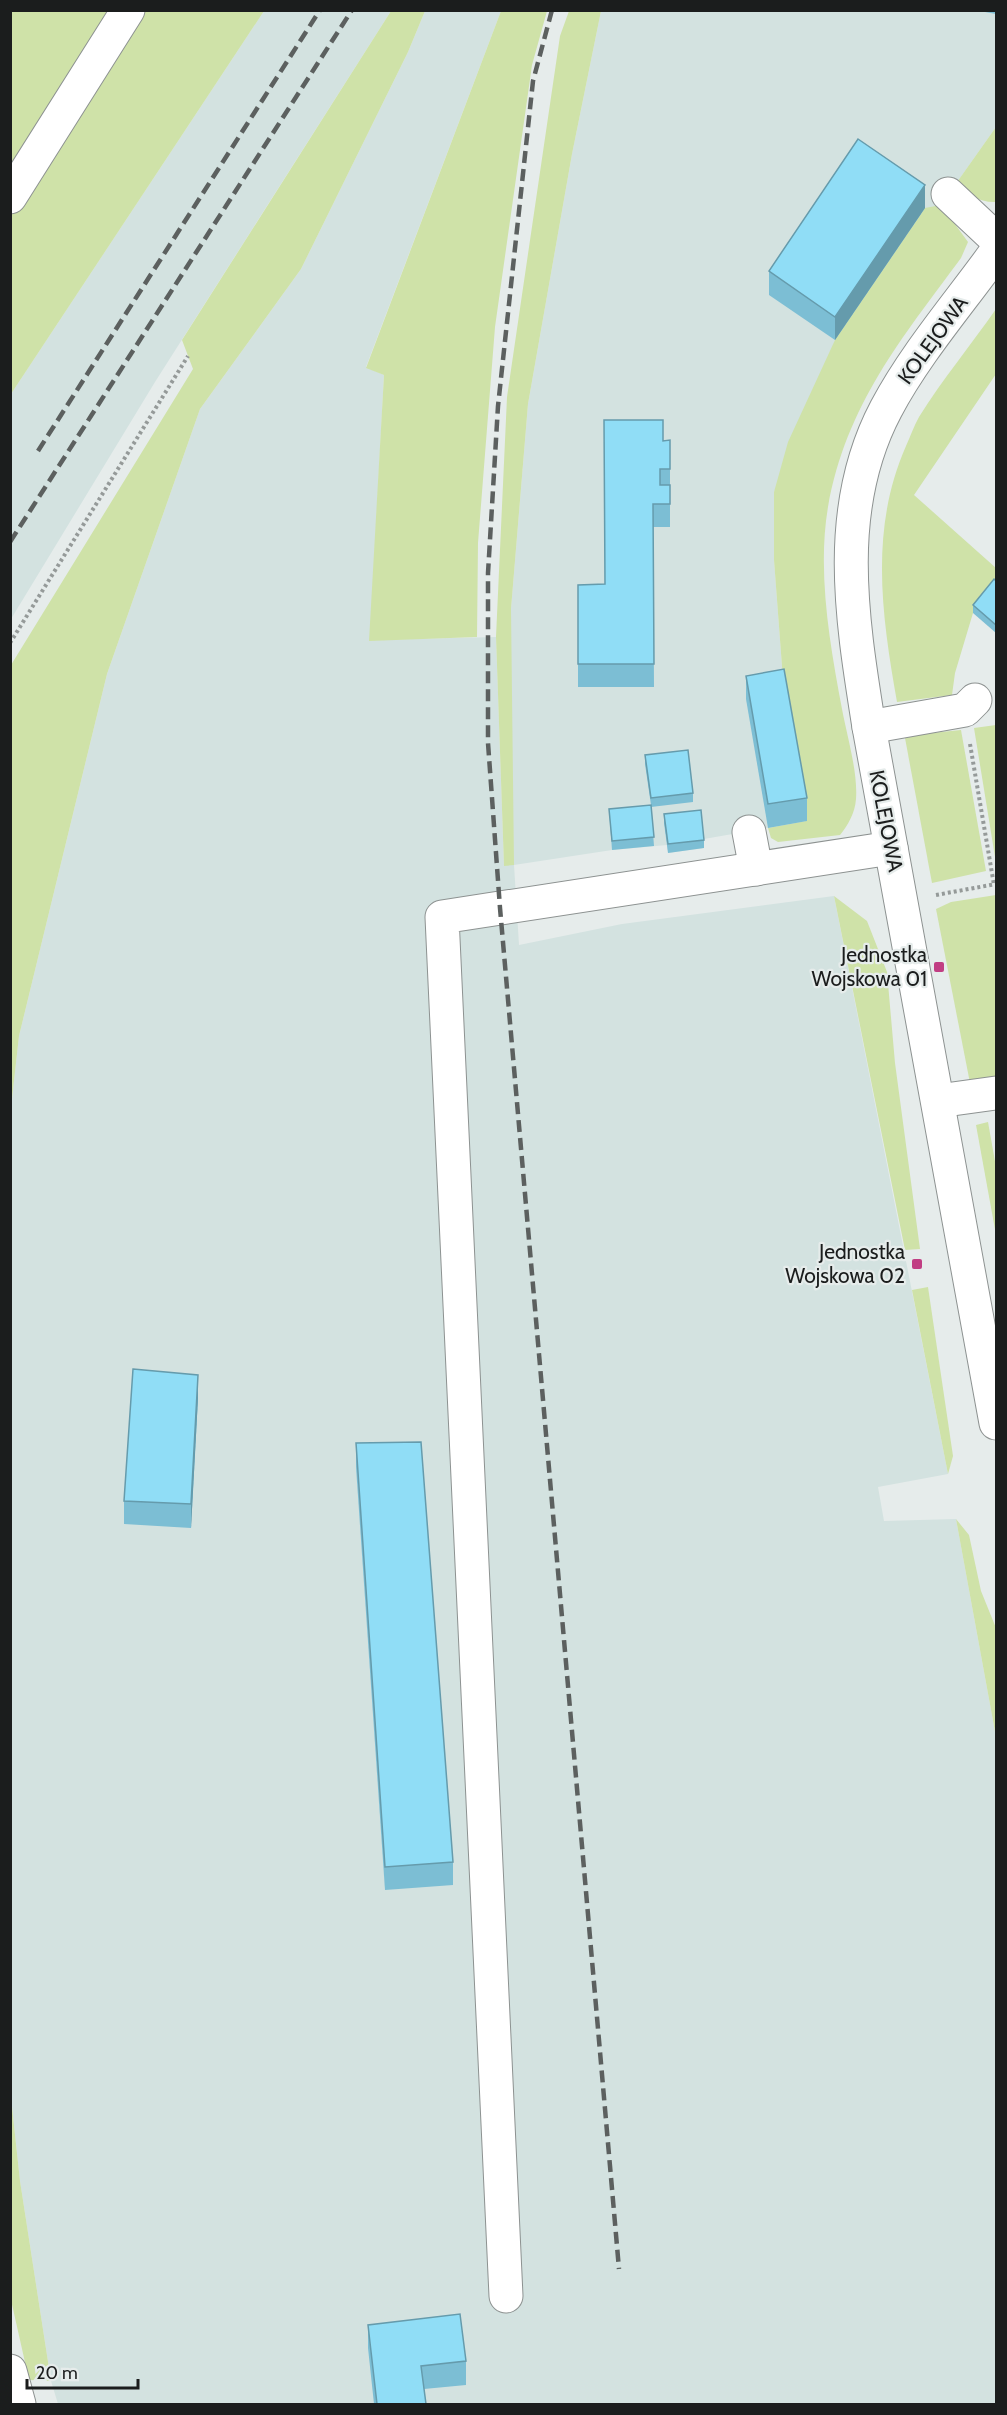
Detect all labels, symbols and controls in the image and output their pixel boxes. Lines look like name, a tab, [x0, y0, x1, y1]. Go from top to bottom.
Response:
street label: KOLEJOWA	[892, 291, 973, 389]
street label: KOLEJOWA	[864, 768, 909, 874]
place label: Jednostka Wojskowa 01	[811, 942, 927, 992]
marker: Jednostka Wojskowa 01	[932, 960, 946, 974]
place label: Jednostka Wojskowa 02	[785, 1239, 905, 1289]
marker: Jednostka Wojskowa 02	[910, 1257, 924, 1271]
scale bar	[27, 2352, 138, 2390]
text: 20 m	[36, 2362, 78, 2384]

